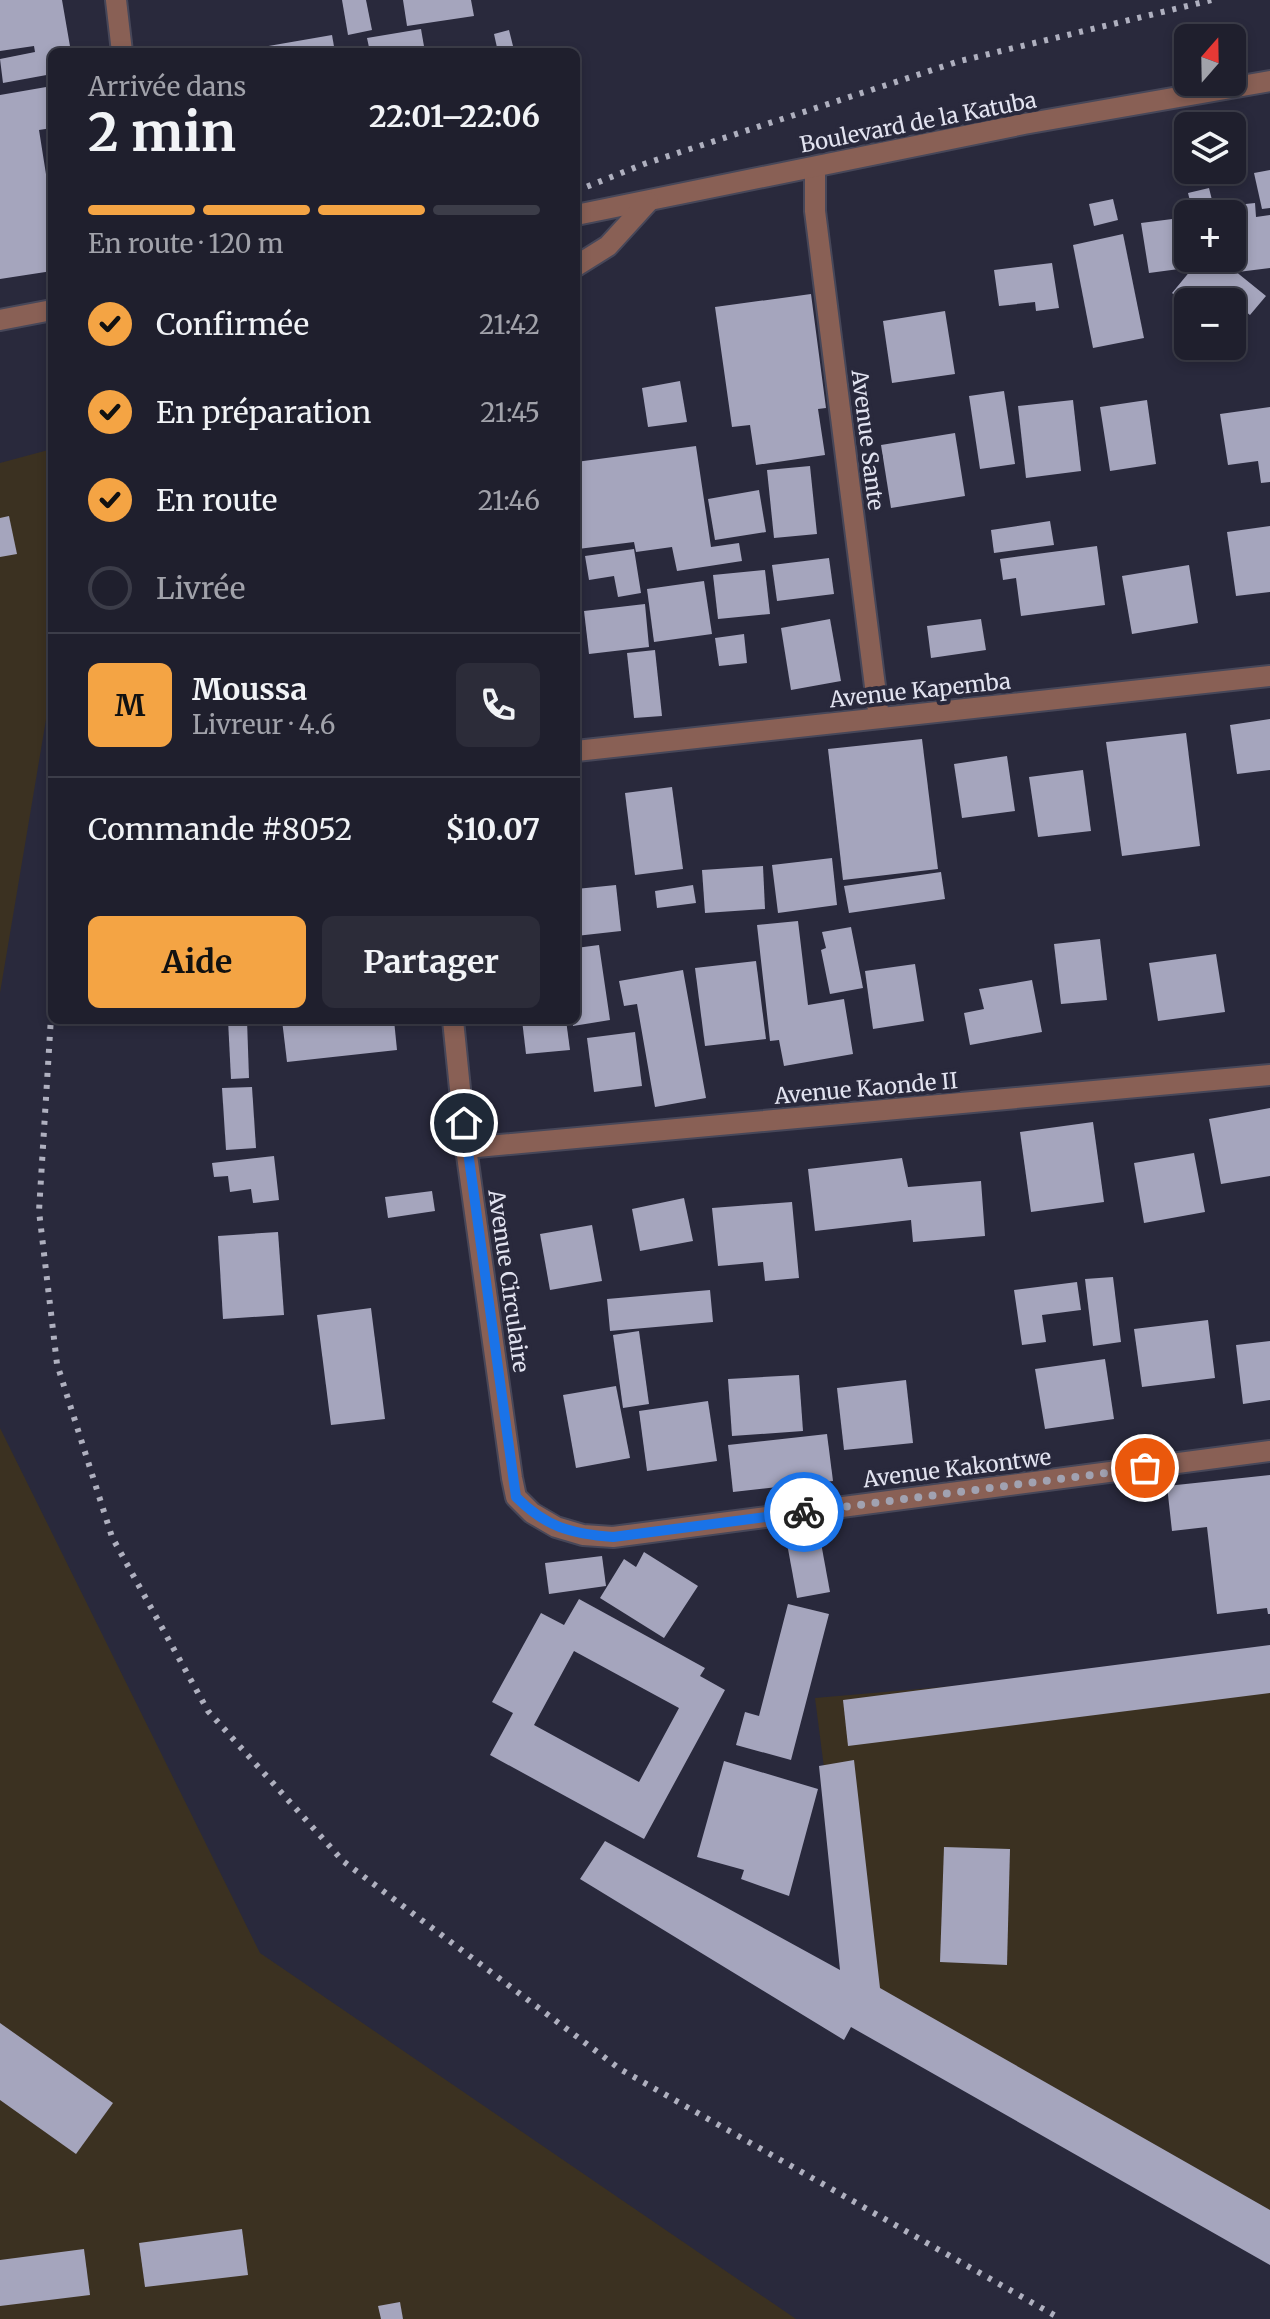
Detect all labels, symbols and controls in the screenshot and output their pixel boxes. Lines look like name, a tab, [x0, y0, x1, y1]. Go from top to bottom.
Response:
north arrow	[1174, 24, 1246, 96]
map controls	[1174, 24, 1246, 360]
text: Arrivée dans	[88, 70, 246, 103]
street label: Boulevard de la Katuba	[797, 85, 1039, 159]
text: 22:01–22:06	[369, 97, 540, 135]
text: 2 min	[88, 100, 236, 165]
button: layers	[1174, 112, 1246, 184]
button: +	[1174, 200, 1246, 272]
text: En route · 120 m	[88, 227, 284, 260]
button: −	[1174, 288, 1246, 360]
icon: check	[88, 302, 132, 346]
text: Confirmée	[156, 305, 309, 343]
text: 21:42	[479, 308, 540, 341]
street label: Avenue Sante	[845, 367, 891, 512]
icon: check	[88, 390, 132, 434]
text: En préparation	[156, 393, 371, 431]
text: 21:45	[480, 396, 540, 429]
icon: check	[88, 478, 132, 522]
text: En route	[156, 481, 277, 519]
text: 21:46	[478, 484, 540, 517]
text: Livrée	[156, 569, 245, 607]
button: phone	[456, 663, 540, 747]
street label: Avenue Kapemba	[827, 667, 1012, 714]
text: Moussa	[192, 670, 307, 708]
text: M	[115, 686, 145, 724]
text: Livreur · 4.6	[192, 708, 336, 741]
text: Commande #8052	[88, 810, 352, 848]
text: $10.07	[445, 810, 540, 848]
button: Aide	[88, 916, 306, 1008]
button: Partager	[322, 916, 540, 1008]
street label: Avenue Kaonde II	[772, 1066, 959, 1110]
pin	[430, 1089, 498, 1157]
icon: home	[442, 1101, 486, 1145]
street label: Avenue Circulaire	[482, 1187, 536, 1374]
pin	[1111, 1434, 1179, 1502]
street label: Avenue Kakontwe	[860, 1443, 1053, 1494]
icon: bag	[1123, 1446, 1167, 1490]
courier	[764, 1472, 844, 1552]
icon: bike	[782, 1490, 826, 1534]

